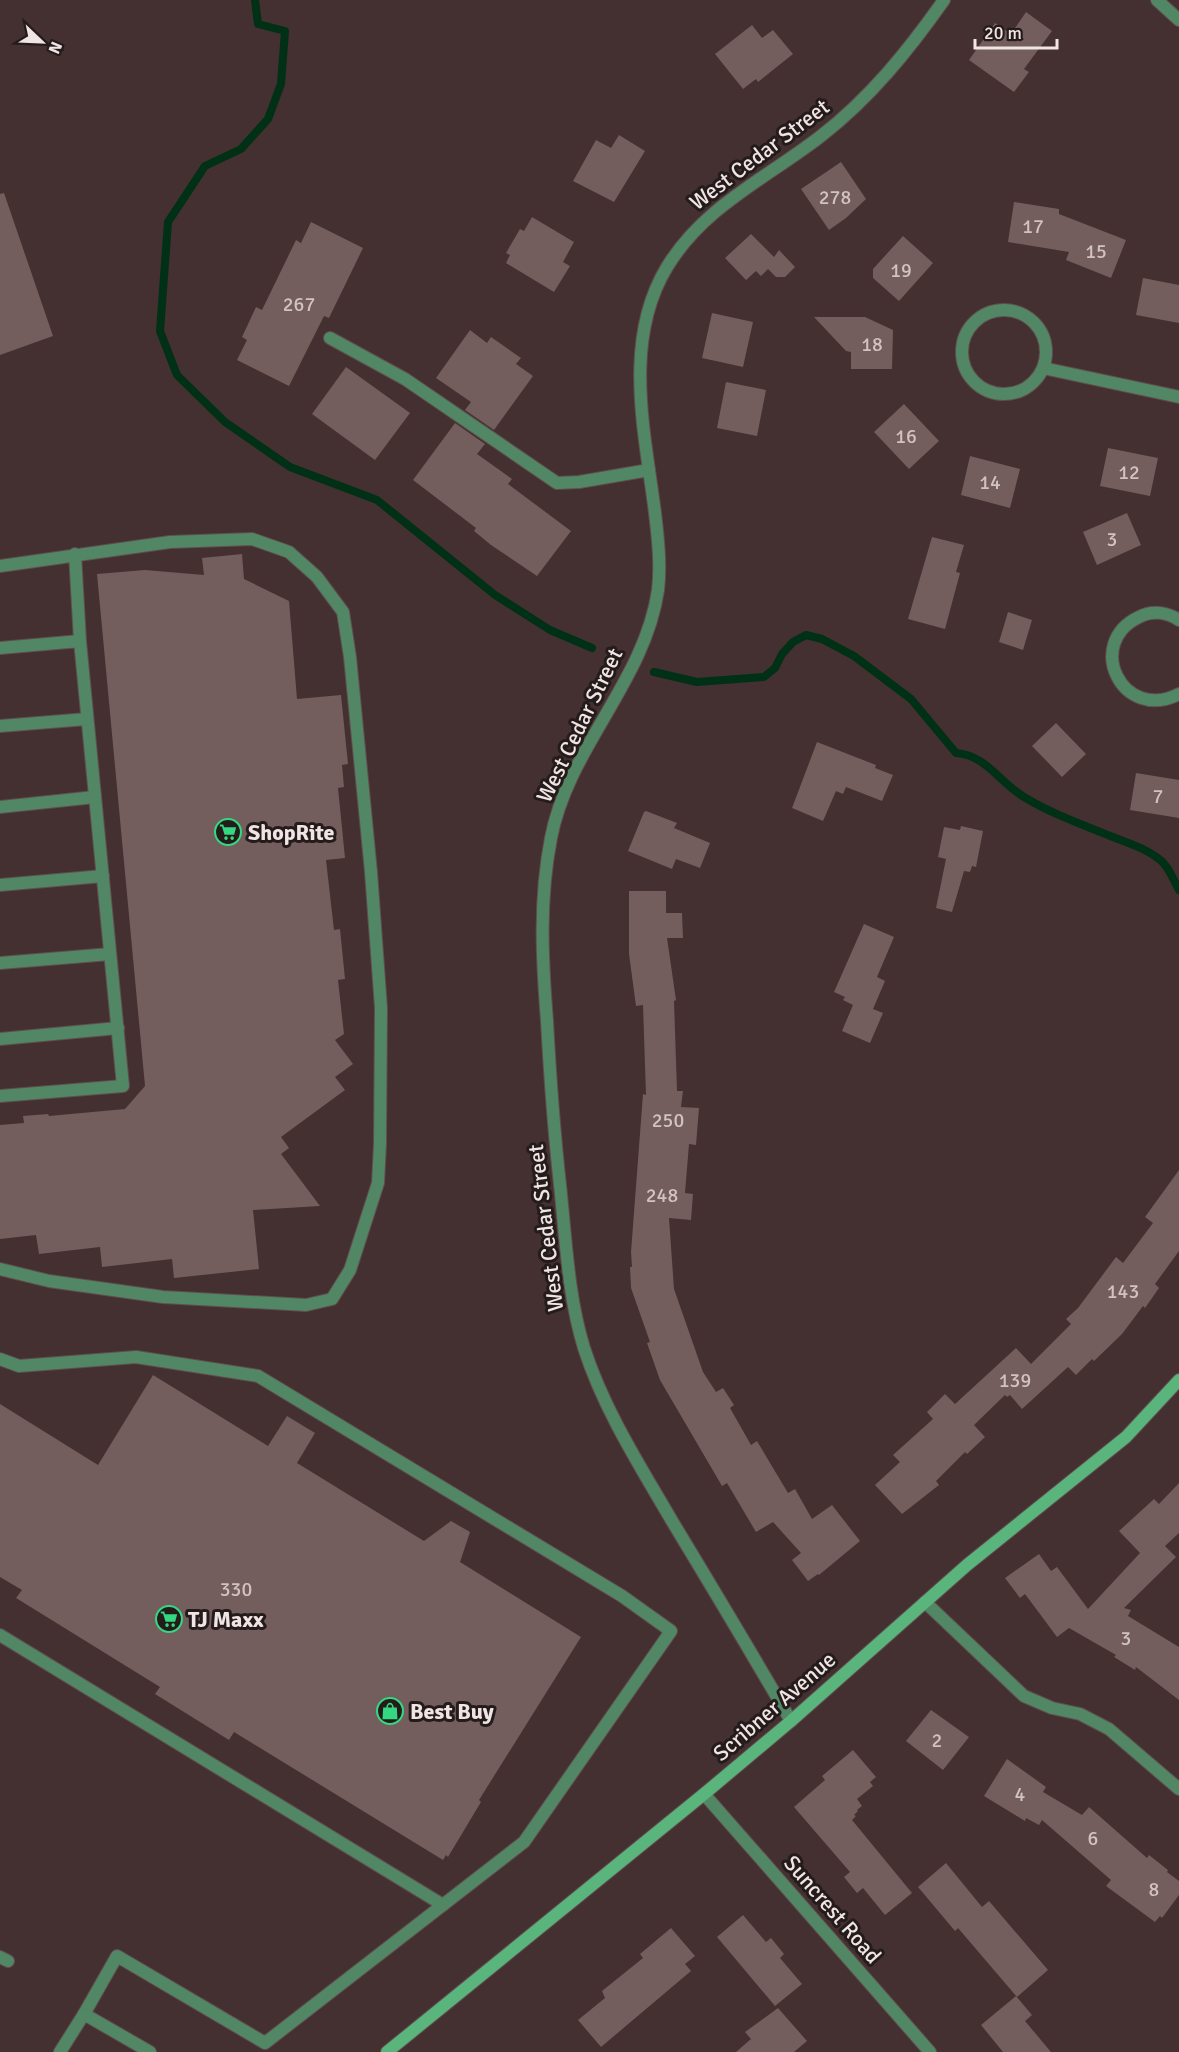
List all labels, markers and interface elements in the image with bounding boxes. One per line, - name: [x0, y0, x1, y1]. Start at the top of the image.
- north arrow: [12, 12, 72, 72]
- scale bar: [975, 12, 1058, 50]
- text: 20 m: [984, 22, 1022, 44]
- text: N: [44, 38, 66, 57]
- street label: West Cedar Street: [684, 93, 835, 216]
- house number: 278: [819, 185, 851, 210]
- house number: 17: [1022, 214, 1044, 239]
- house number: 15: [1085, 239, 1107, 264]
- house number: 19: [890, 258, 912, 283]
- house number: 267: [283, 292, 315, 317]
- house number: 18: [861, 332, 883, 357]
- house number: 16: [895, 424, 917, 449]
- house number: 12: [1118, 460, 1140, 485]
- house number: 14: [979, 470, 1001, 495]
- house number: 3: [1107, 527, 1117, 552]
- street label: West Cedar Street: [530, 643, 629, 807]
- house number: 7: [1153, 784, 1163, 809]
- supermarket icon: ShopRite: [213, 817, 243, 847]
- place label: ShopRite: [248, 819, 335, 846]
- house number: 250: [652, 1108, 684, 1133]
- street label: West Cedar Street: [522, 1143, 569, 1313]
- house number: 248: [646, 1183, 678, 1208]
- house number: 143: [1107, 1279, 1139, 1304]
- house number: 139: [999, 1368, 1031, 1393]
- house number: 330: [220, 1577, 252, 1602]
- supermarket icon: TJ Maxx: [154, 1604, 184, 1634]
- place label: TJ Maxx: [188, 1606, 264, 1633]
- house number: 3: [1121, 1626, 1131, 1651]
- street label: Scribner Avenue: [708, 1646, 841, 1767]
- shop icon: Best Buy: [375, 1696, 405, 1726]
- place label: Best Buy: [410, 1698, 494, 1725]
- house number: 2: [932, 1728, 942, 1753]
- house number: 4: [1015, 1782, 1026, 1807]
- house number: 6: [1088, 1826, 1098, 1851]
- street label: Suncrest Road: [778, 1850, 887, 1969]
- house number: 8: [1149, 1877, 1159, 1902]

